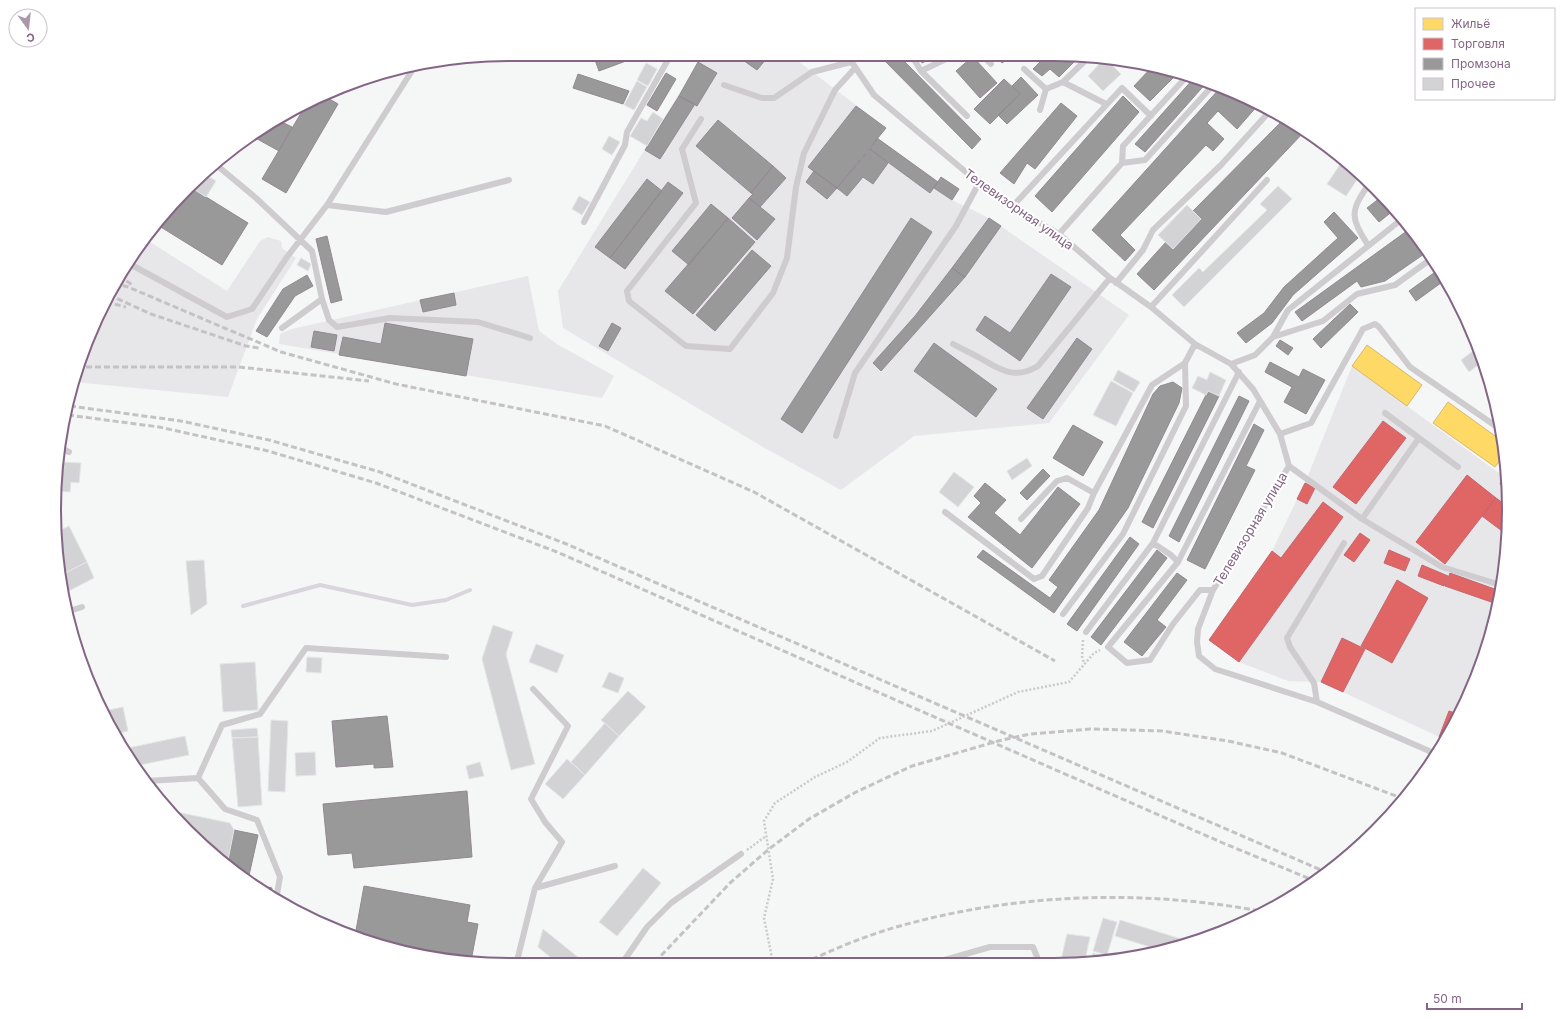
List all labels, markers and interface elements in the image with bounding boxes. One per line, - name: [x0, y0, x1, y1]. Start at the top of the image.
- north arrow: [8, 8, 48, 48]
- legend: [1415, 8, 1555, 100]
- text: Жильё: [1451, 16, 1490, 31]
- text: С: [25, 30, 36, 45]
- text: Торговля: [1451, 36, 1505, 51]
- text: Промзона: [1451, 56, 1511, 71]
- text: Прочее: [1451, 76, 1496, 91]
- street label: Телевизорная улица: [961, 165, 1077, 253]
- street label: Телевизорная улица: [1210, 469, 1290, 589]
- scale bar: [1427, 985, 1522, 1011]
- text: 50 m: [1433, 991, 1462, 1006]

